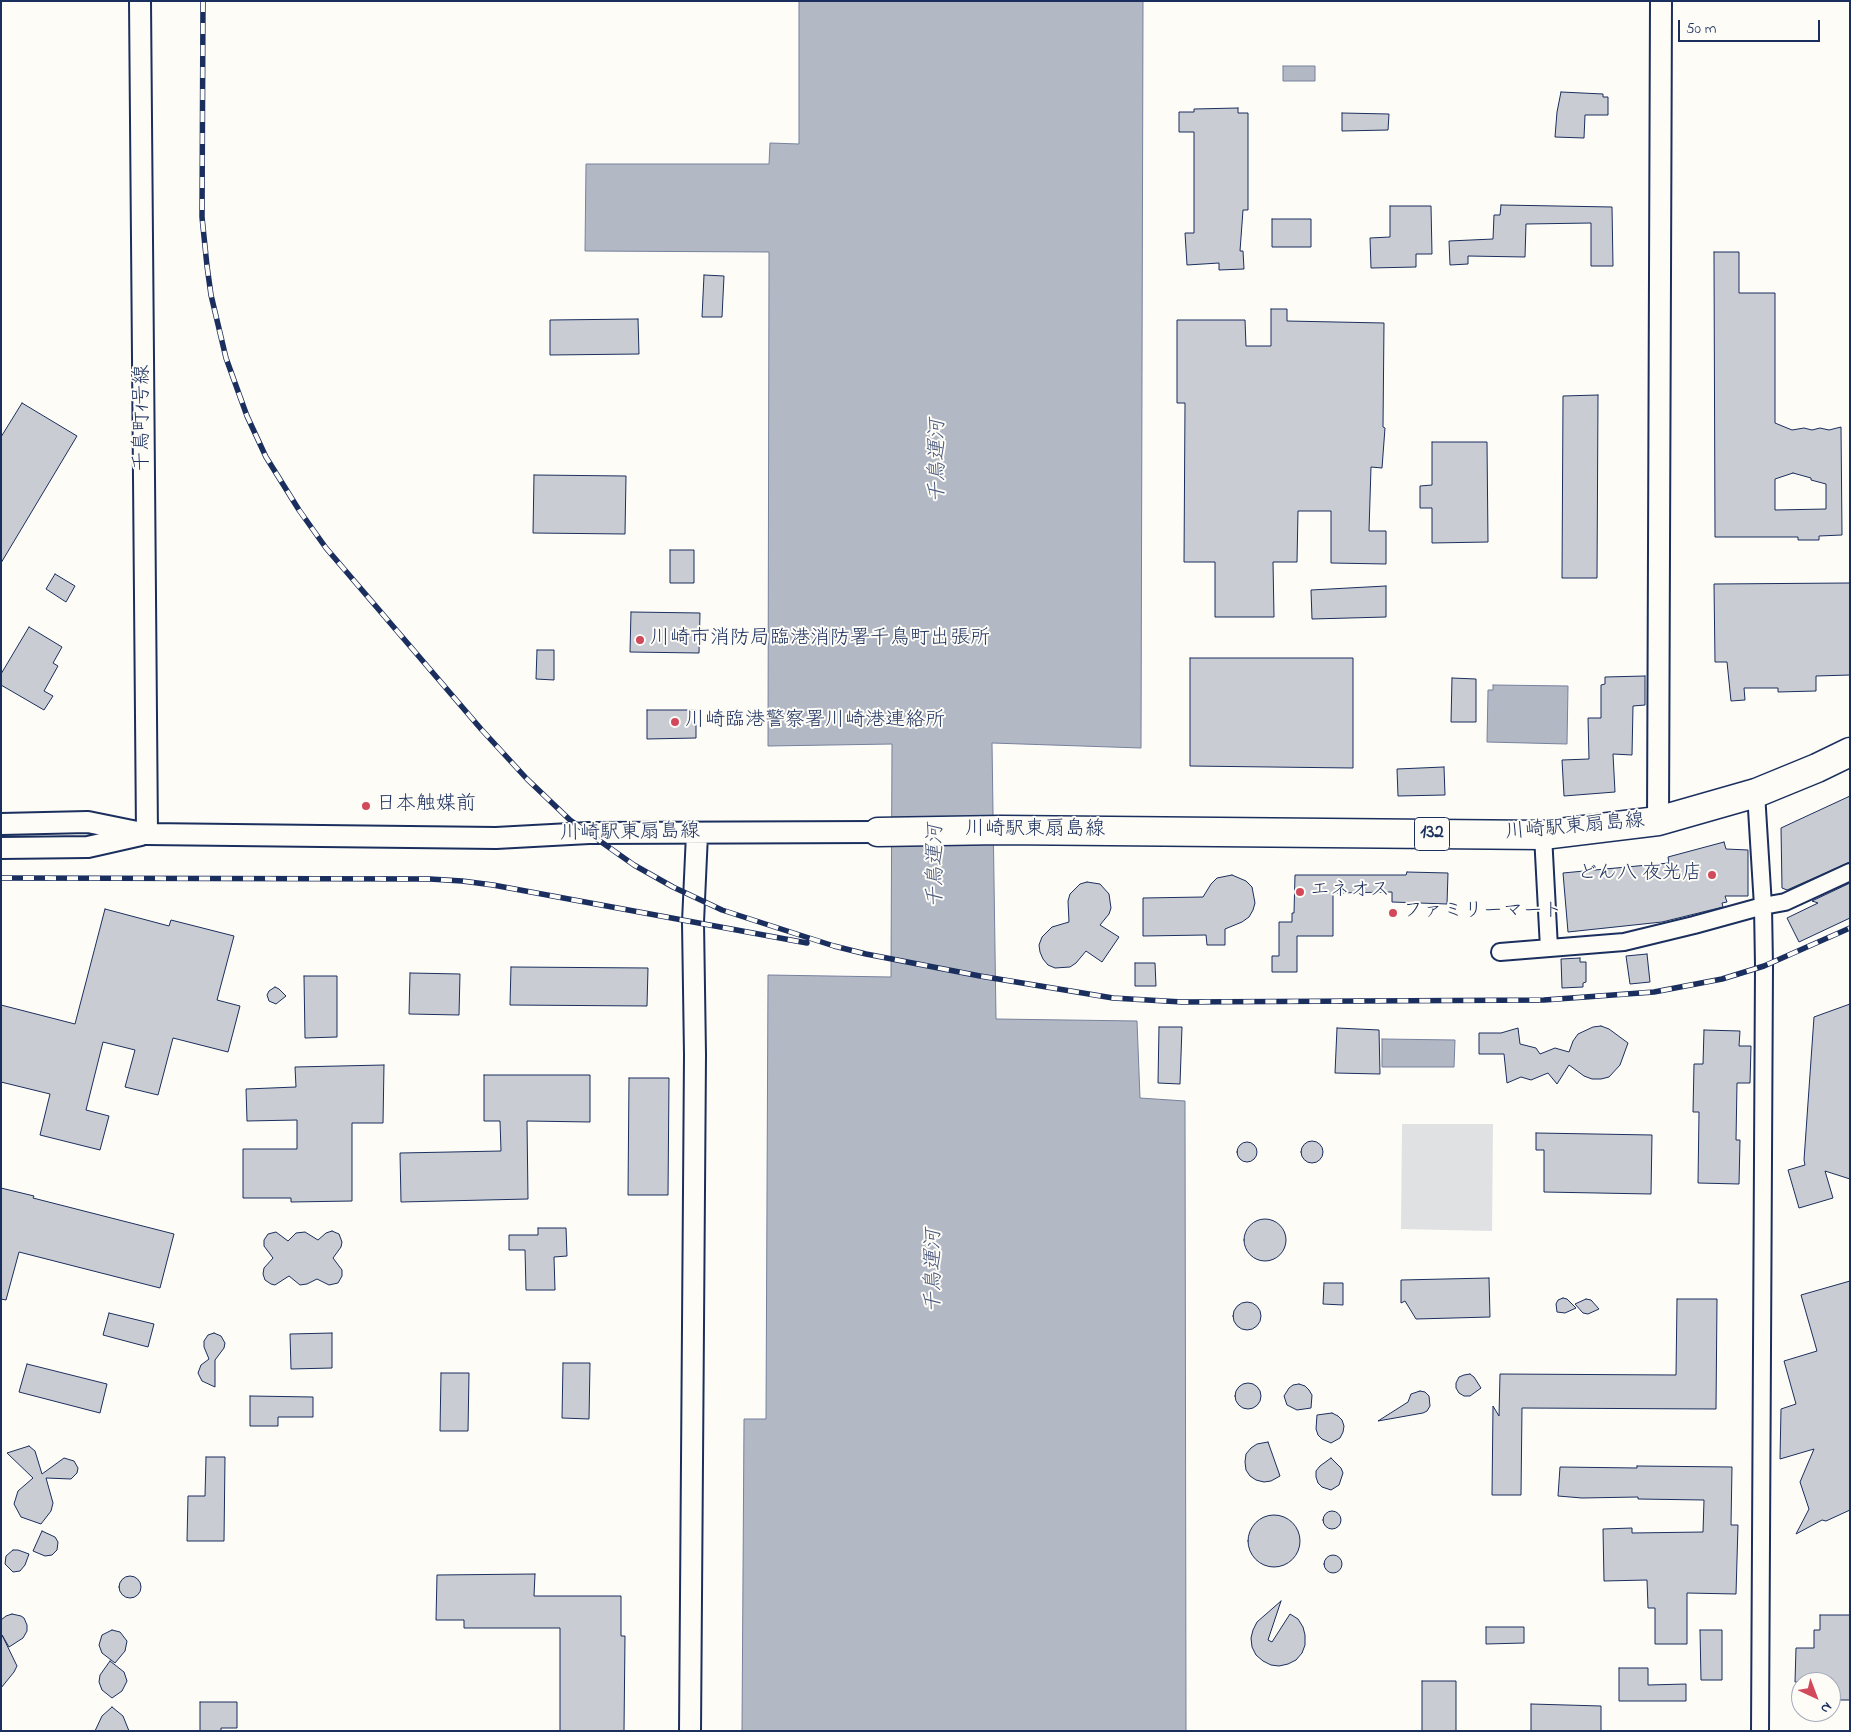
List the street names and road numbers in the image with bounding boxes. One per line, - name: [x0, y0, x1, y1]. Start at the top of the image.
- street label: 千鳥町1号線: [132, 365, 156, 471]
- street label: 川崎駅東扇島線: [1504, 810, 1646, 846]
- road number: 132: [1414, 818, 1450, 851]
- street label: 川崎駅東扇島線: [965, 819, 1105, 843]
- street label: 川崎駅東扇島線: [560, 821, 700, 847]

